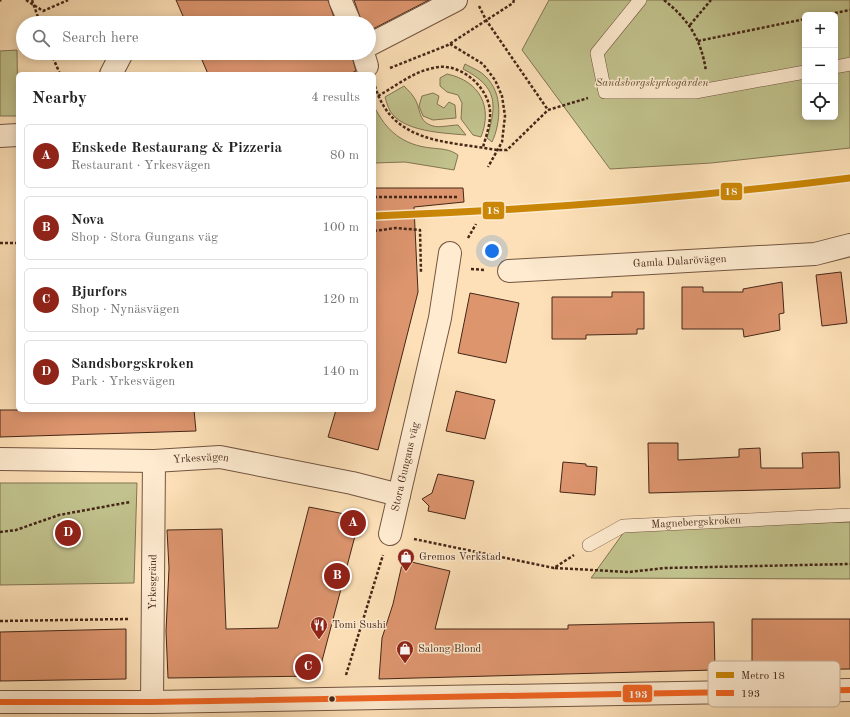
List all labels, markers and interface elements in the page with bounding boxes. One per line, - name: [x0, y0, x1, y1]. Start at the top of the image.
- map controls: [802, 12, 838, 120]
- button: +: [802, 12, 838, 48]
- search box: [16, 16, 376, 60]
- icon: search: [30, 27, 52, 49]
- text: Search here: [62, 31, 139, 46]
- button: −: [802, 48, 838, 84]
- park label: Sandsborgskyrkogården: [595, 78, 709, 89]
- button: locate: [802, 84, 838, 120]
- text: Nearby: [32, 90, 87, 107]
- text: 4 results: [311, 91, 360, 104]
- text: Enskede Restaurang & Pizzeria: [71, 141, 282, 156]
- text: A: [41, 149, 51, 162]
- text: 80 m: [330, 149, 359, 162]
- text: Restaurant · Yrkesvägen: [71, 159, 211, 172]
- line badge: 18: [720, 182, 743, 201]
- text: 18: [725, 187, 737, 198]
- line badge: 18: [482, 201, 505, 220]
- text: 18: [487, 206, 499, 217]
- text: Nova: [71, 213, 104, 228]
- text: B: [41, 221, 51, 234]
- text: 100 m: [322, 221, 359, 234]
- text: Shop · Stora Gungans väg: [71, 231, 218, 244]
- your location: [482, 241, 502, 261]
- street label: Gamla Dalarövägen: [633, 253, 727, 270]
- text: Bjurfors: [71, 285, 127, 300]
- text: C: [42, 293, 50, 306]
- text: 120 m: [322, 293, 359, 306]
- text: Shop · Nynäsvägen: [71, 303, 180, 316]
- text: Sandsborgskroken: [71, 357, 194, 372]
- text: D: [41, 365, 51, 378]
- text: 140 m: [322, 365, 359, 378]
- text: Park · Yrkesvägen: [71, 375, 175, 388]
- street label: Stora Gungans väg: [390, 421, 421, 513]
- street label: Yrkesvägen: [172, 451, 230, 465]
- pin: A: [340, 508, 366, 538]
- street label: Magnebergskroken: [651, 515, 741, 530]
- pin: D: [55, 518, 81, 548]
- shop icon: Gremos Verkstad: [396, 547, 416, 572]
- place label: Gremos Verkstad: [419, 552, 501, 563]
- street label: Yrkesgränd: [147, 554, 159, 610]
- pin: B: [324, 561, 350, 591]
- restaurant icon: Tomi Sushi: [309, 615, 329, 640]
- place label: Tomi Sushi: [332, 620, 386, 631]
- shop icon: Salong Blond: [395, 639, 415, 664]
- place label: Salong Blond: [418, 644, 482, 655]
- pin: C: [295, 652, 321, 682]
- legend: [708, 661, 840, 707]
- text: Metro 18: [741, 671, 785, 682]
- line badge: 193: [622, 684, 653, 703]
- text: 193: [741, 689, 760, 700]
- text: 193: [628, 690, 648, 701]
- unlabelled marker: [327, 694, 337, 704]

